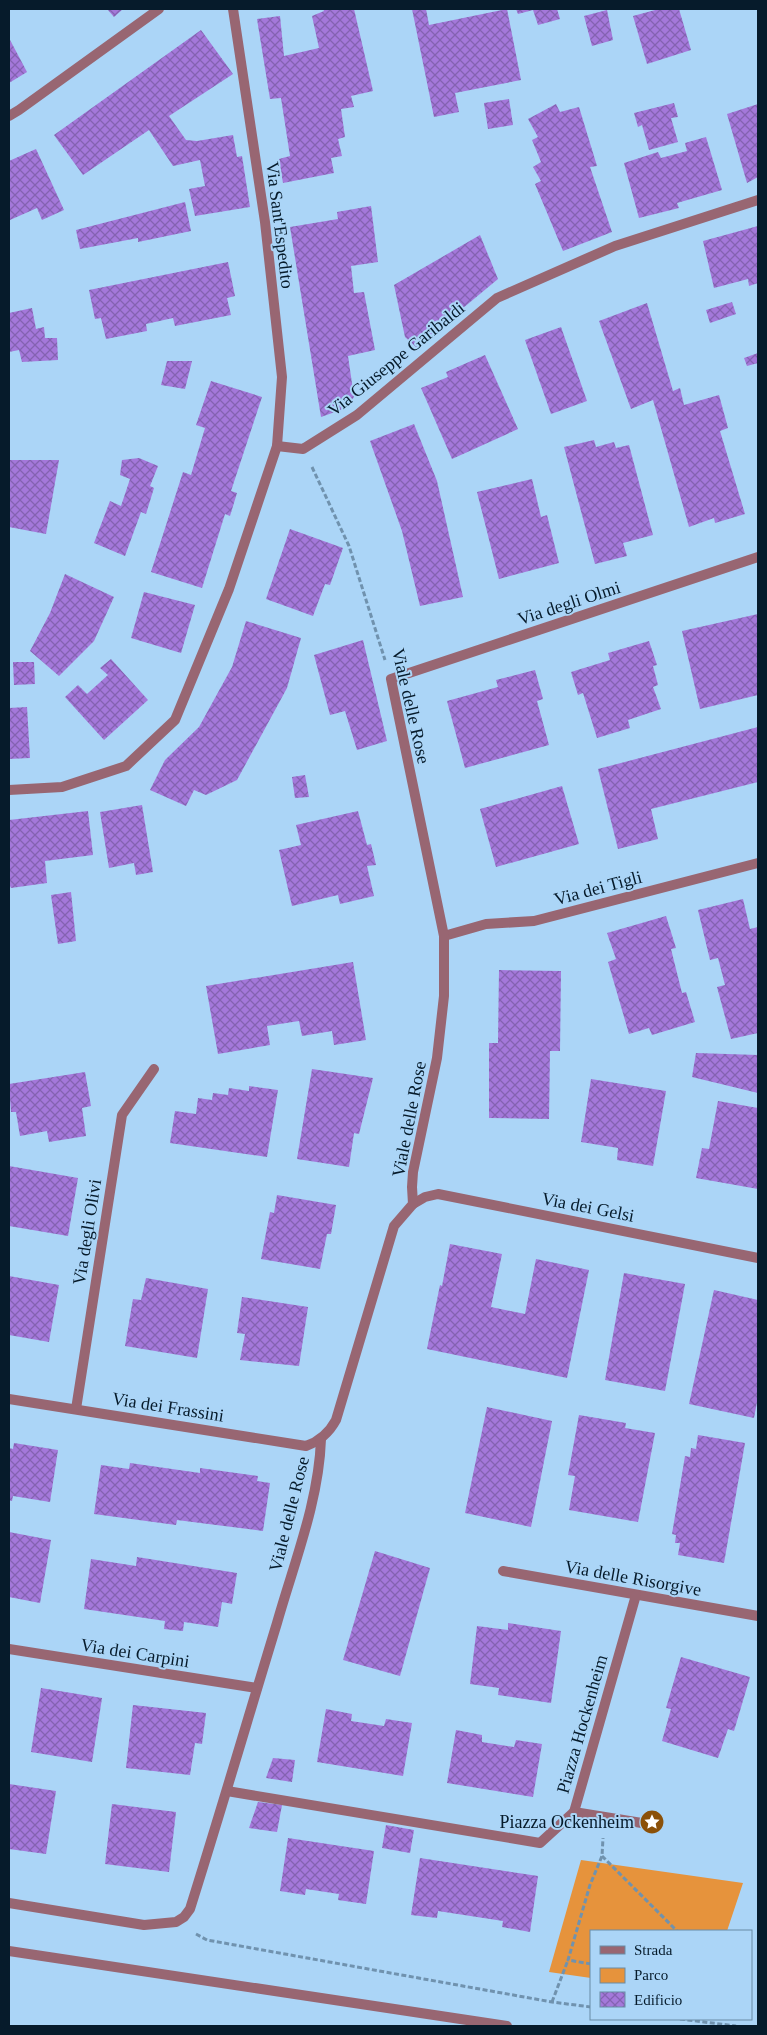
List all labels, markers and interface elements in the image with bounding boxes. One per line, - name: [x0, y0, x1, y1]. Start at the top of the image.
- street label: Via Sant'Espedito: [262, 160, 298, 290]
- street label: Via Giuseppe Garibaldi: [324, 298, 468, 420]
- street label: Via degli Olmi: [515, 577, 623, 629]
- street label: Viale delle Rose: [388, 646, 434, 766]
- street label: Via dei Tigli: [552, 867, 644, 909]
- street label: Viale delle Rose: [388, 1059, 430, 1179]
- street label: Via degli Olivi: [69, 1178, 105, 1286]
- street label: Via dei Gelsi: [540, 1188, 636, 1226]
- street label: Via dei Frassini: [111, 1388, 225, 1426]
- street label: Viale delle Rose: [265, 1454, 313, 1574]
- street label: Via delle Risorgive: [563, 1556, 703, 1600]
- street label: Via dei Carpini: [79, 1635, 191, 1671]
- street label: Piazza Hockenheim: [553, 1652, 611, 1796]
- place icon: Piazza Ockenheim: [639, 1809, 665, 1835]
- place label: Piazza Ockenheim: [500, 1812, 634, 1832]
- legend: [590, 1930, 752, 2020]
- text: Strada: [634, 1942, 673, 1958]
- text: Parco: [634, 1967, 668, 1983]
- text: Edificio: [634, 1992, 682, 2008]

